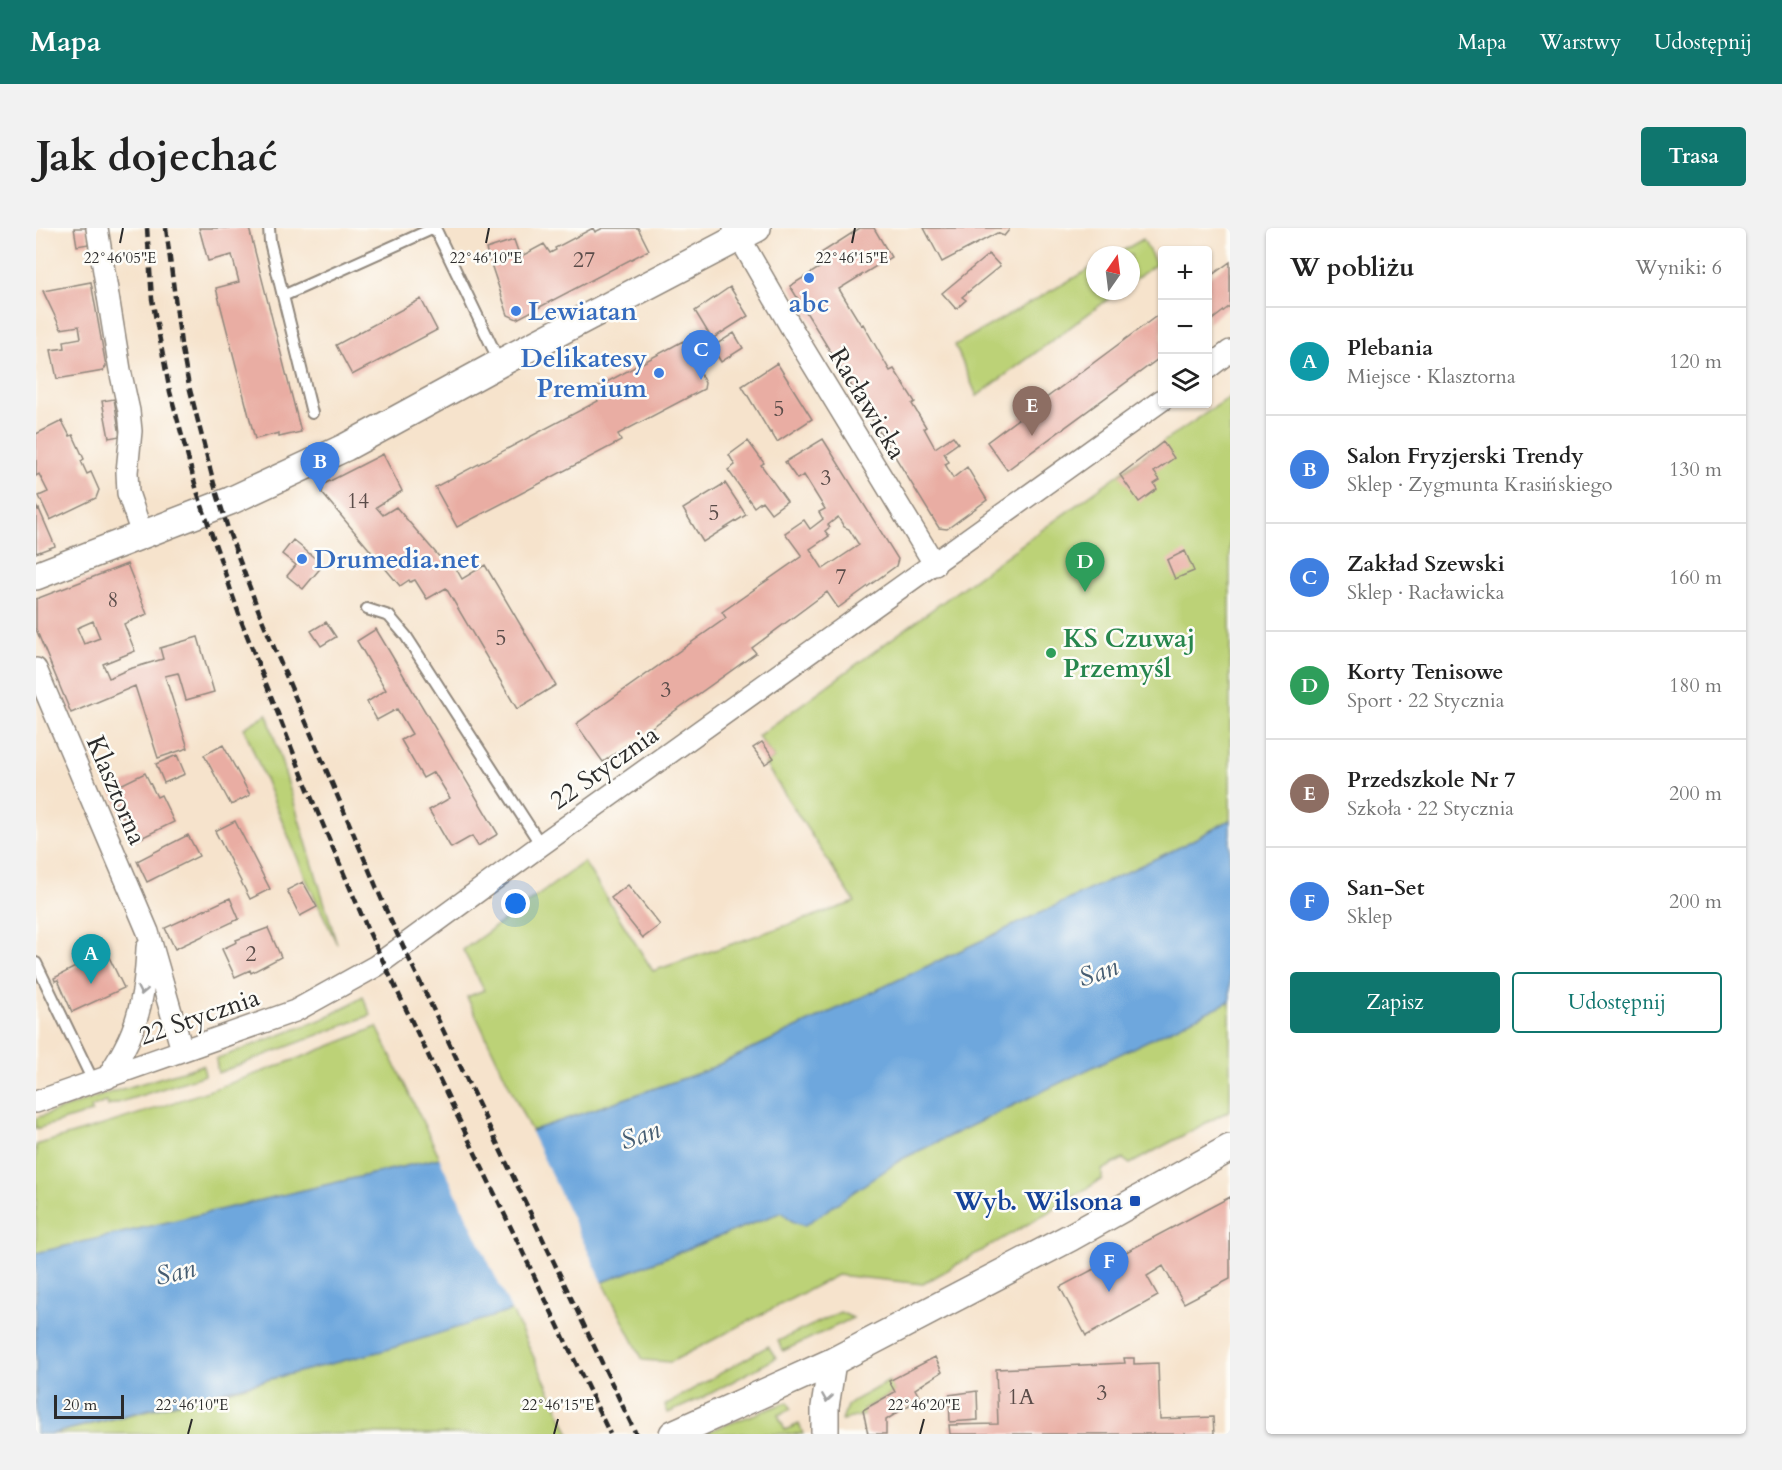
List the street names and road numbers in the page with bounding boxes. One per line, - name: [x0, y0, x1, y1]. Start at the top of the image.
- street label: Racławicka: [820, 341, 915, 466]
- street label: 22 Stycznia: [543, 717, 666, 818]
- street label: Klasztorna: [78, 730, 155, 850]
- street label: 22 Stycznia: [134, 980, 264, 1053]

